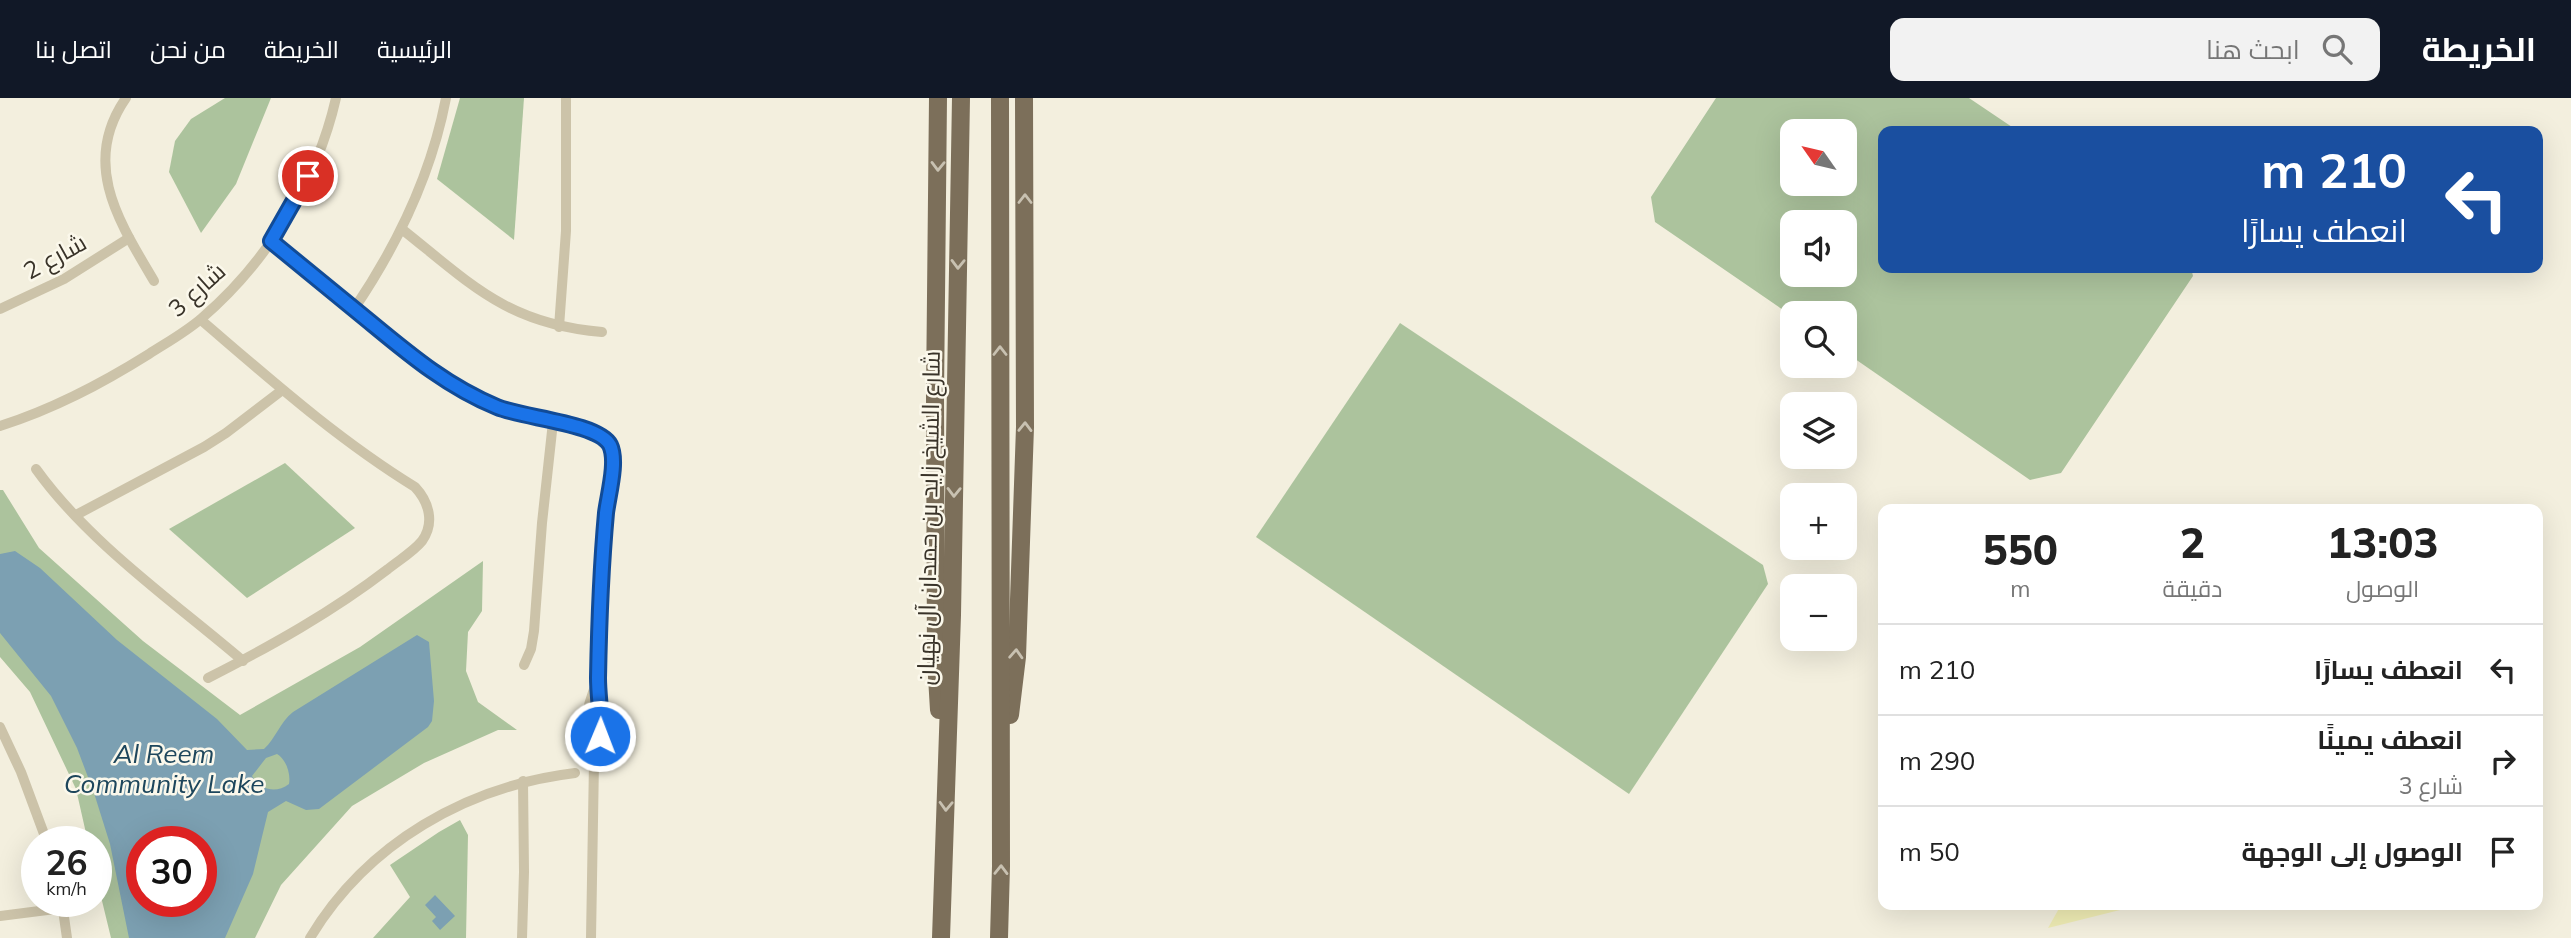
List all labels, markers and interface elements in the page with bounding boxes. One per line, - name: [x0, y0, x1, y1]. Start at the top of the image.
- search box: [1890, 18, 2380, 81]
- text: الخريطة: [2422, 28, 2536, 69]
- icon: search: [2318, 30, 2356, 68]
- text: ابحث هنا: [2206, 33, 2300, 66]
- text: اتصل بنا: [35, 34, 112, 64]
- text: من نحن: [150, 34, 226, 64]
- text: الخريطة: [264, 34, 339, 64]
- text: الرئيسية: [377, 34, 452, 64]
- north arrow: [1780, 119, 1857, 196]
- map controls: [1780, 119, 1857, 651]
- text: 210 m: [2261, 139, 2407, 200]
- pin: [278, 146, 338, 206]
- icon: left: [2431, 154, 2522, 245]
- icon: arrive: [289, 157, 327, 195]
- one-way arrow: [930, 161, 946, 172]
- one-way arrow: [1017, 193, 1033, 204]
- button: sound: [1780, 210, 1857, 287]
- text: انعطف يسارًا: [2241, 210, 2407, 250]
- street label: شارع 2: [18, 227, 92, 287]
- street label: شارع 3: [161, 256, 233, 324]
- one-way arrow: [951, 259, 966, 270]
- button: search: [1780, 301, 1857, 378]
- one-way arrow: [992, 345, 1008, 355]
- street label: شارع الشيخ زايد بن حمدان آل نهيان: [910, 350, 948, 686]
- button: layers: [1780, 392, 1857, 469]
- one-way arrow: [1017, 421, 1033, 431]
- button: +: [1780, 483, 1857, 560]
- one-way arrow: [946, 487, 962, 497]
- text: 2: [2180, 516, 2205, 569]
- text: 13:03: [2327, 516, 2439, 569]
- text: 550: [1982, 523, 2058, 576]
- button: −: [1780, 574, 1857, 651]
- text: m: [2010, 574, 2030, 603]
- text: دقيقة: [2163, 574, 2222, 603]
- text: الوصول: [2346, 574, 2419, 603]
- one-way arrow: [1009, 648, 1024, 659]
- icon: left: [2484, 651, 2522, 689]
- text: 210 m: [1899, 653, 1975, 686]
- text: انعطف يسارًا: [2314, 653, 2463, 686]
- position arrow: [563, 699, 637, 773]
- text: انعطف يمينًا: [2317, 723, 2463, 756]
- water label: Al Reem Community Lake: [64, 737, 264, 800]
- icon: right: [2484, 742, 2522, 780]
- text: 290 m: [1899, 744, 1975, 777]
- text: شارع 3: [2399, 771, 2463, 800]
- one-way arrow: [938, 801, 954, 812]
- speed limit sign: 30: [126, 826, 217, 917]
- icon: arrive: [2484, 833, 2522, 871]
- text: 50 m: [1899, 835, 1960, 868]
- text: الوصول إلى الوجهة: [2242, 835, 2463, 868]
- text: 26: [45, 840, 88, 884]
- one-way arrow: [993, 864, 1009, 875]
- text: km/h: [46, 877, 87, 900]

